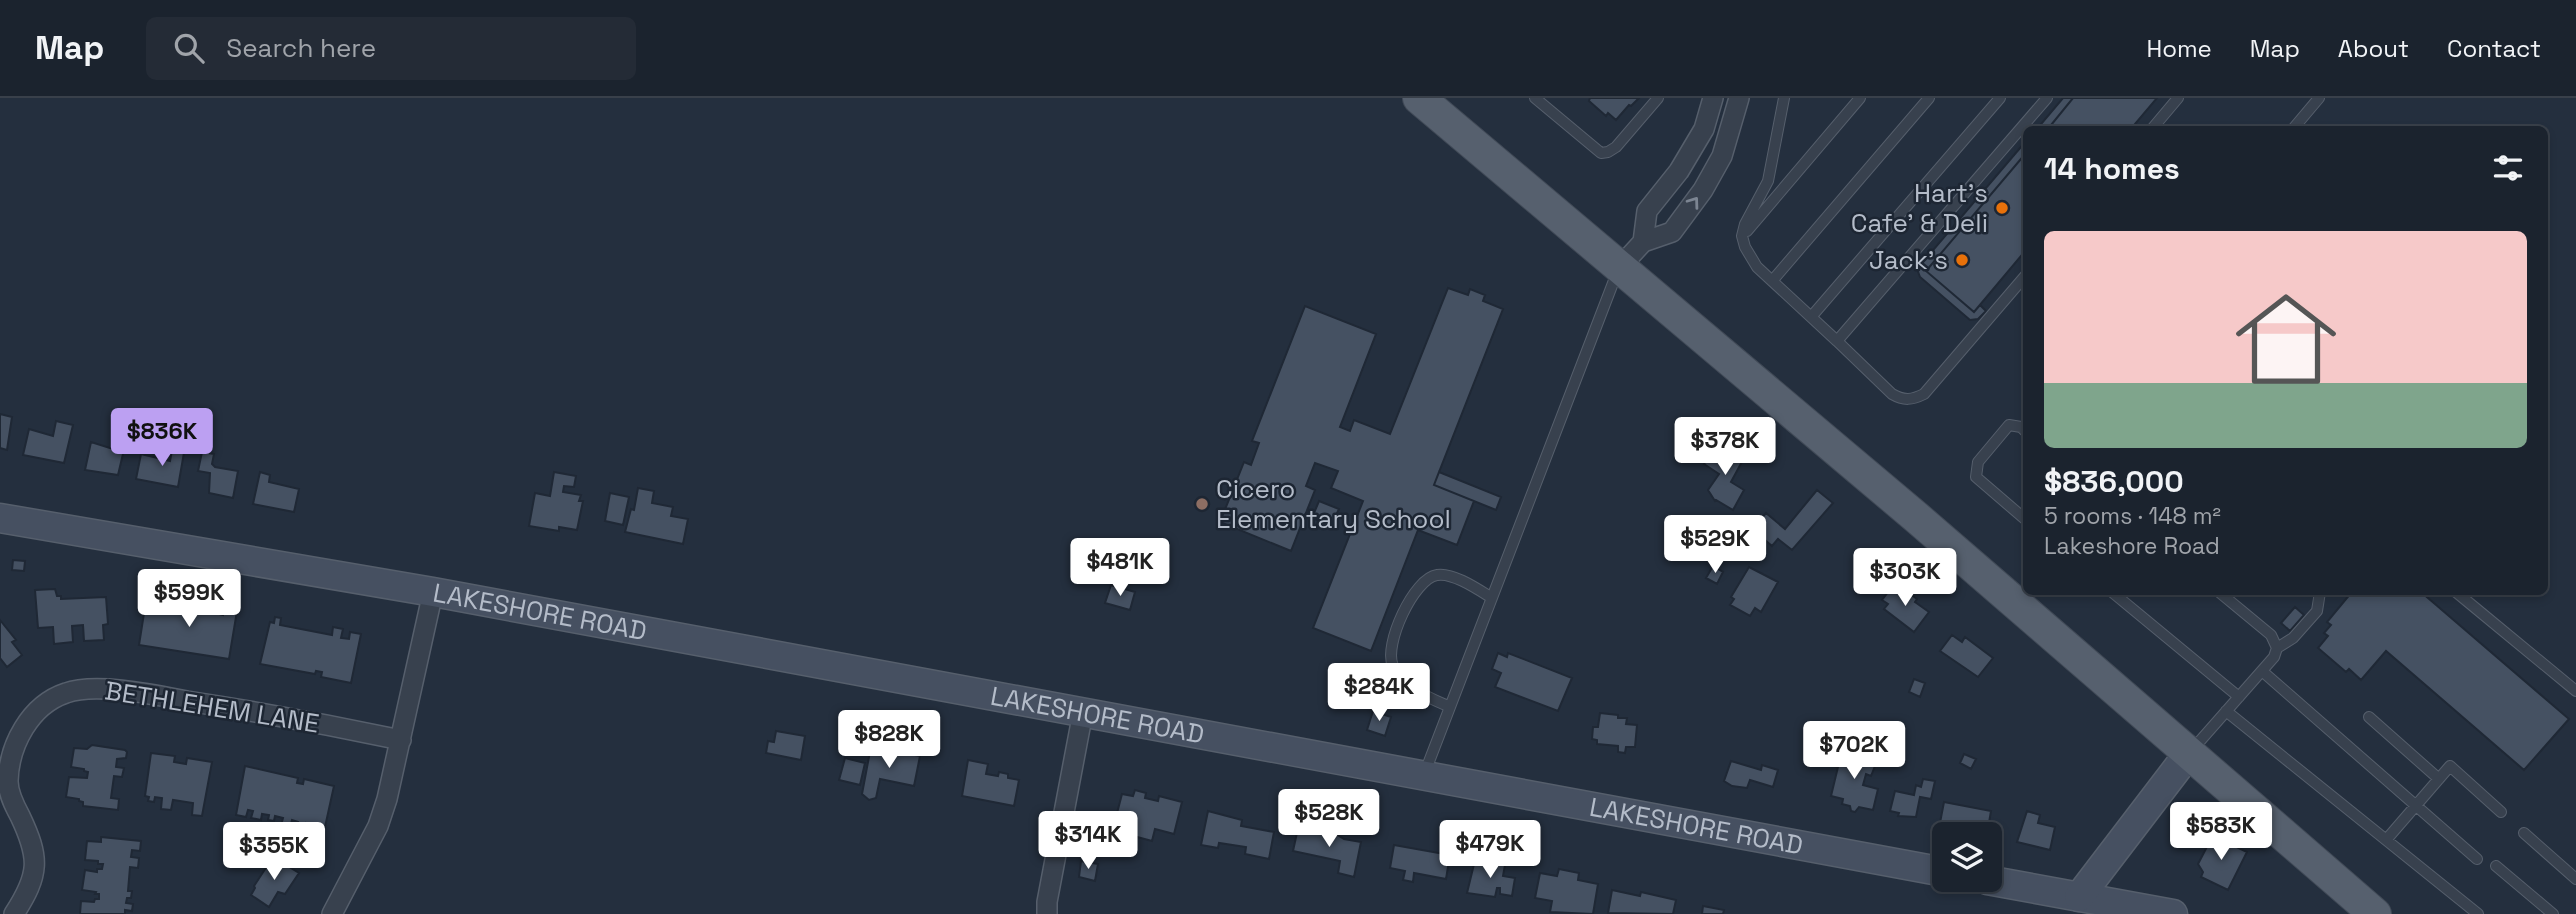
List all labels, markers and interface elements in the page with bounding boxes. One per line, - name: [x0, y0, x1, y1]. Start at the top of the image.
- search box: [146, 17, 636, 80]
- text: Map: [35, 27, 104, 69]
- icon: search: [170, 29, 208, 67]
- text: Search here: [226, 31, 376, 65]
- text: Home: [2146, 33, 2212, 64]
- text: Map: [2250, 33, 2300, 64]
- text: About: [2338, 33, 2409, 64]
- text: Contact: [2447, 33, 2541, 64]
- text: 14 homes: [2044, 149, 2180, 188]
- icon: filters: [2489, 149, 2527, 187]
- place label: Hart's Cafe' & Deli: [1851, 176, 1988, 240]
- one-way arrow: [1686, 197, 1699, 210]
- marker: Hart's Cafe' & Deli: [1994, 200, 2010, 216]
- place label: Jack's: [1869, 243, 1948, 277]
- marker: Jack's: [1954, 252, 1970, 268]
- icon: home: [2223, 276, 2349, 402]
- pin: $836K: [113, 408, 211, 468]
- text: $836K: [127, 416, 197, 446]
- pin: $378K: [1676, 418, 1774, 477]
- text: $378K: [1691, 425, 1759, 455]
- text: $836,000: [2044, 462, 2184, 501]
- place label: Cicero Elementary School: [1216, 472, 1451, 536]
- marker: Cicero Elementary School: [1194, 496, 1210, 512]
- text: 5 rooms · 148 m²: [2044, 501, 2221, 531]
- pin: $529K: [1666, 516, 1764, 575]
- text: $529K: [1680, 523, 1750, 553]
- text: Lakeshore Road: [2044, 531, 2220, 561]
- pin: $481K: [1071, 538, 1169, 598]
- text: $481K: [1086, 546, 1154, 576]
- pin: $303K: [1856, 548, 1954, 608]
- text: $303K: [1869, 556, 1941, 586]
- pin: $599K: [140, 570, 238, 629]
- street label: LAKESHORE ROAD: [430, 575, 649, 648]
- text: $599K: [154, 577, 224, 607]
- pin: $284K: [1330, 664, 1428, 723]
- text: $284K: [1344, 671, 1414, 701]
- street label: BETHLEHEM LANE: [102, 673, 322, 741]
- street label: LAKESHORE ROAD: [988, 679, 1207, 752]
- pin: $828K: [840, 710, 938, 770]
- text: $828K: [854, 718, 924, 748]
- pin: $702K: [1805, 722, 1903, 781]
- text: $702K: [1819, 729, 1889, 759]
- pin: $528K: [1280, 790, 1378, 849]
- street label: LAKESHORE ROAD: [1587, 790, 1806, 863]
- text: $528K: [1294, 797, 1364, 827]
- pin: $583K: [2172, 802, 2270, 862]
- text: $583K: [2186, 810, 2256, 840]
- pin: $314K: [1039, 812, 1137, 871]
- text: $314K: [1055, 819, 1121, 849]
- pin: $479K: [1441, 820, 1539, 880]
- pin: $355K: [225, 822, 323, 882]
- map controls: [1932, 822, 2002, 892]
- button: layers: [1932, 822, 2002, 892]
- text: $479K: [1456, 828, 1524, 858]
- text: $355K: [239, 830, 309, 860]

